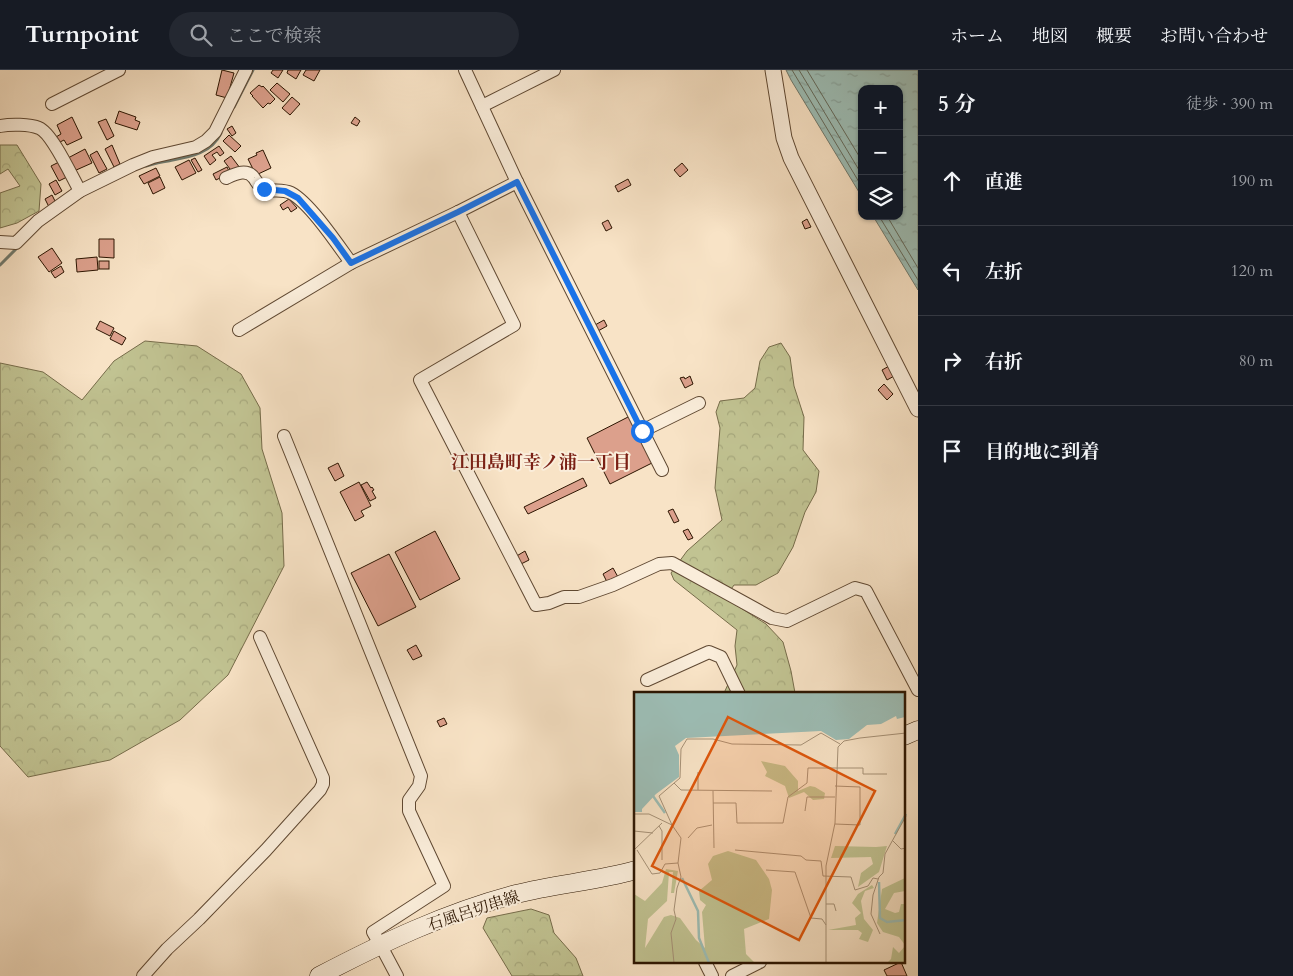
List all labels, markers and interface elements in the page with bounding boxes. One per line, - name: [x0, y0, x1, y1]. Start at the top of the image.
- search box: [169, 12, 519, 57]
- text: Turnpoint: [25, 18, 139, 51]
- icon: search: [187, 21, 215, 49]
- text: ここで検索: [227, 23, 322, 49]
- text: ホーム: [950, 24, 1004, 49]
- text: 地図: [1032, 24, 1068, 49]
- text: 概要: [1096, 24, 1132, 49]
- text: お問い合わせ: [1160, 24, 1268, 49]
- map controls: [858, 85, 903, 220]
- button: +: [858, 85, 903, 130]
- text: 5 分: [938, 90, 975, 119]
- text: 徒歩 · 390 m: [1186, 93, 1273, 115]
- button: −: [858, 130, 903, 175]
- icon: ahead: [938, 167, 966, 195]
- text: 直進: [985, 169, 1023, 195]
- text: 190 m: [1231, 170, 1273, 192]
- button: layers: [858, 175, 903, 220]
- route end: [253, 178, 276, 201]
- icon: left: [938, 257, 966, 285]
- text: 左折: [985, 259, 1023, 285]
- text: 120 m: [1231, 260, 1273, 282]
- icon: right: [938, 347, 966, 375]
- text: 右折: [985, 349, 1023, 375]
- text: 80 m: [1239, 350, 1273, 372]
- route start: [631, 420, 654, 443]
- icon: arrive: [938, 437, 966, 465]
- text: 目的地に到着: [985, 439, 1099, 465]
- district label: 江田島町幸ノ浦一丁目: [451, 450, 631, 475]
- inset map: [634, 692, 906, 964]
- street label: 石風呂切串線: [424, 886, 522, 936]

